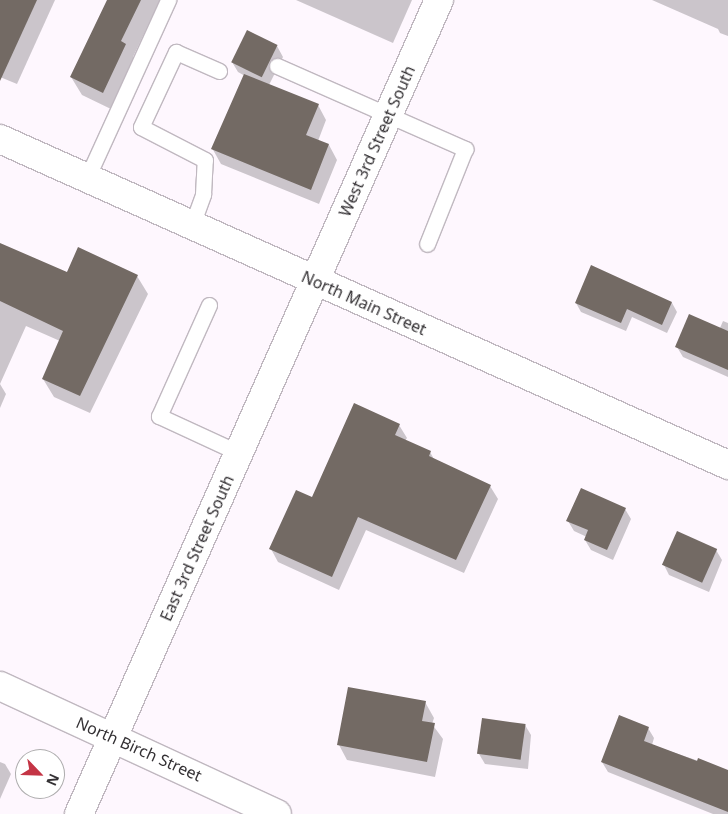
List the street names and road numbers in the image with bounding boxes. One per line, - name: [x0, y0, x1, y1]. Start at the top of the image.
- street label: West 3rd Street South: [335, 62, 419, 220]
- street label: North Main Street: [299, 267, 429, 339]
- street label: East 3rd Street South: [156, 472, 238, 624]
- street label: North Birch Street: [73, 713, 205, 785]

